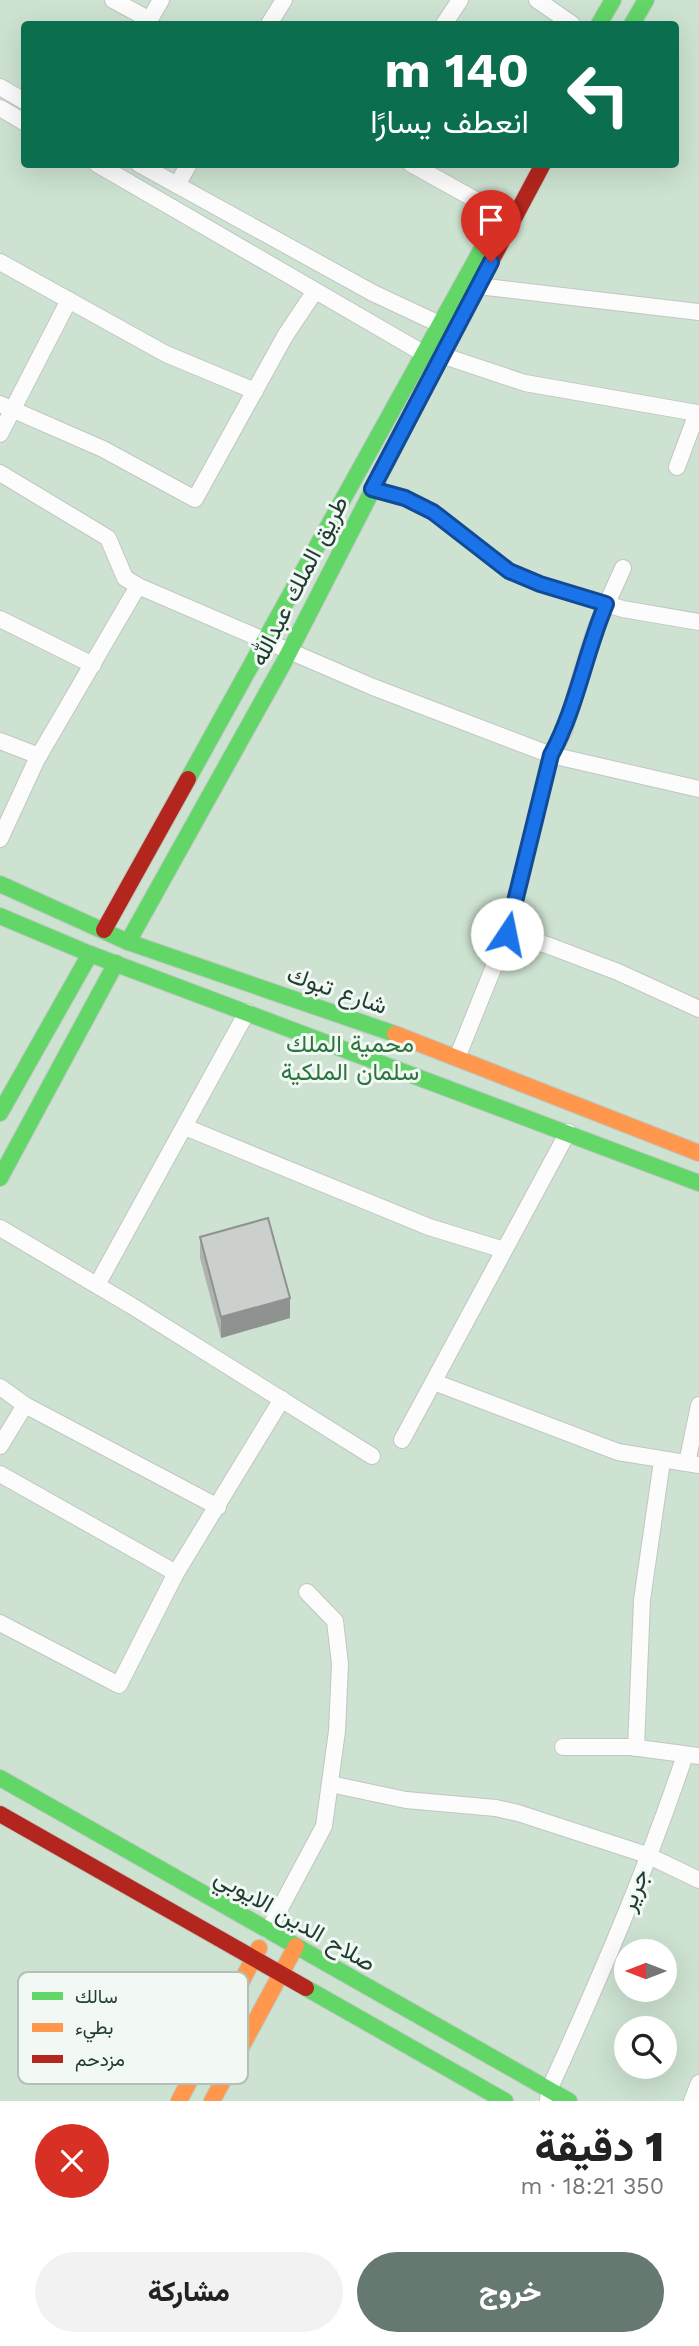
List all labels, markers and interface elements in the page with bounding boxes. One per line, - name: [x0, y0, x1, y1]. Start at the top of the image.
- text: 140 m: [385, 41, 529, 99]
- icon: left: [553, 49, 644, 140]
- text: انعطف يسارًا: [370, 103, 529, 141]
- pin: [461, 190, 521, 262]
- icon: arrive: [472, 201, 510, 239]
- street label: طريق الملك عبدالله: [244, 491, 355, 671]
- position arrow: [470, 897, 544, 971]
- street label: شارع تبوك: [283, 960, 391, 1022]
- park label: محمية الملك سلمان الملكية: [281, 1030, 419, 1086]
- street label: صلاح الدين الايوبي: [207, 1863, 381, 1982]
- street label: جرير: [613, 1865, 656, 1916]
- north arrow: [614, 1939, 677, 2002]
- map controls: [614, 1939, 677, 2079]
- legend: [18, 1972, 248, 2084]
- text: سالك: [75, 1985, 118, 2008]
- text: بطيء: [75, 2016, 113, 2043]
- button: search: [614, 2016, 677, 2079]
- text: مزدحم: [75, 2048, 125, 2072]
- text: 1 دقيقة: [535, 2122, 664, 2171]
- button: close: [35, 2124, 109, 2198]
- text: 350 m · 18:21: [520, 2173, 664, 2200]
- button: مشاركة: [35, 2252, 343, 2332]
- button: خروج: [357, 2252, 664, 2332]

